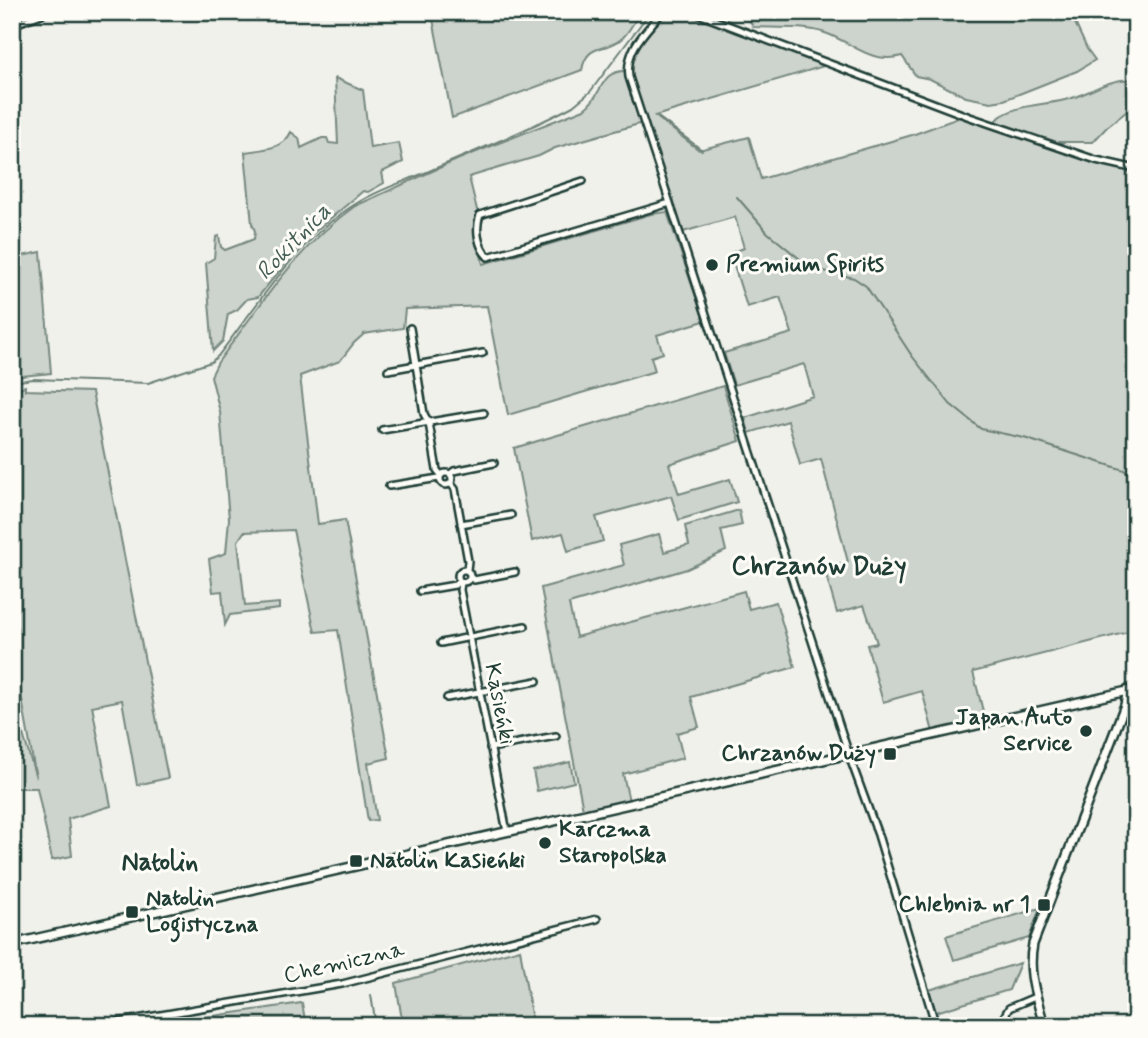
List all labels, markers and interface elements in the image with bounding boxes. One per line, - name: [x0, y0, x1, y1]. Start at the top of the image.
- water label: Rokitnica: [250, 197, 338, 287]
- place label: Premium Spirits: [726, 250, 884, 280]
- marker: Premium Spirits: [704, 257, 720, 273]
- district label: Chrzanów Duży: [732, 550, 906, 584]
- street label: Kasieńki: [476, 661, 522, 747]
- place label: Japan Auto Service: [955, 703, 1072, 759]
- marker: Japan Auto Service: [1078, 723, 1094, 739]
- place label: Chrzanów Duży: [721, 739, 876, 769]
- marker: Chrzanów Duży: [882, 746, 898, 762]
- place label: Karczma Staropolska: [559, 815, 667, 871]
- marker: Karczma Staropolska: [537, 835, 553, 851]
- district label: Natolin: [122, 846, 198, 880]
- place label: Natolin Kasieńki: [370, 846, 525, 876]
- marker: Natolin Kasieńki: [348, 853, 364, 869]
- place label: Natolin Logistyczna: [146, 884, 259, 943]
- place label: Chlebnia nr 1: [898, 890, 1030, 920]
- marker: Chlebnia nr 1: [1036, 897, 1052, 913]
- marker: Natolin Logistyczna: [124, 904, 140, 920]
- street label: Chemiczna: [281, 935, 407, 991]

